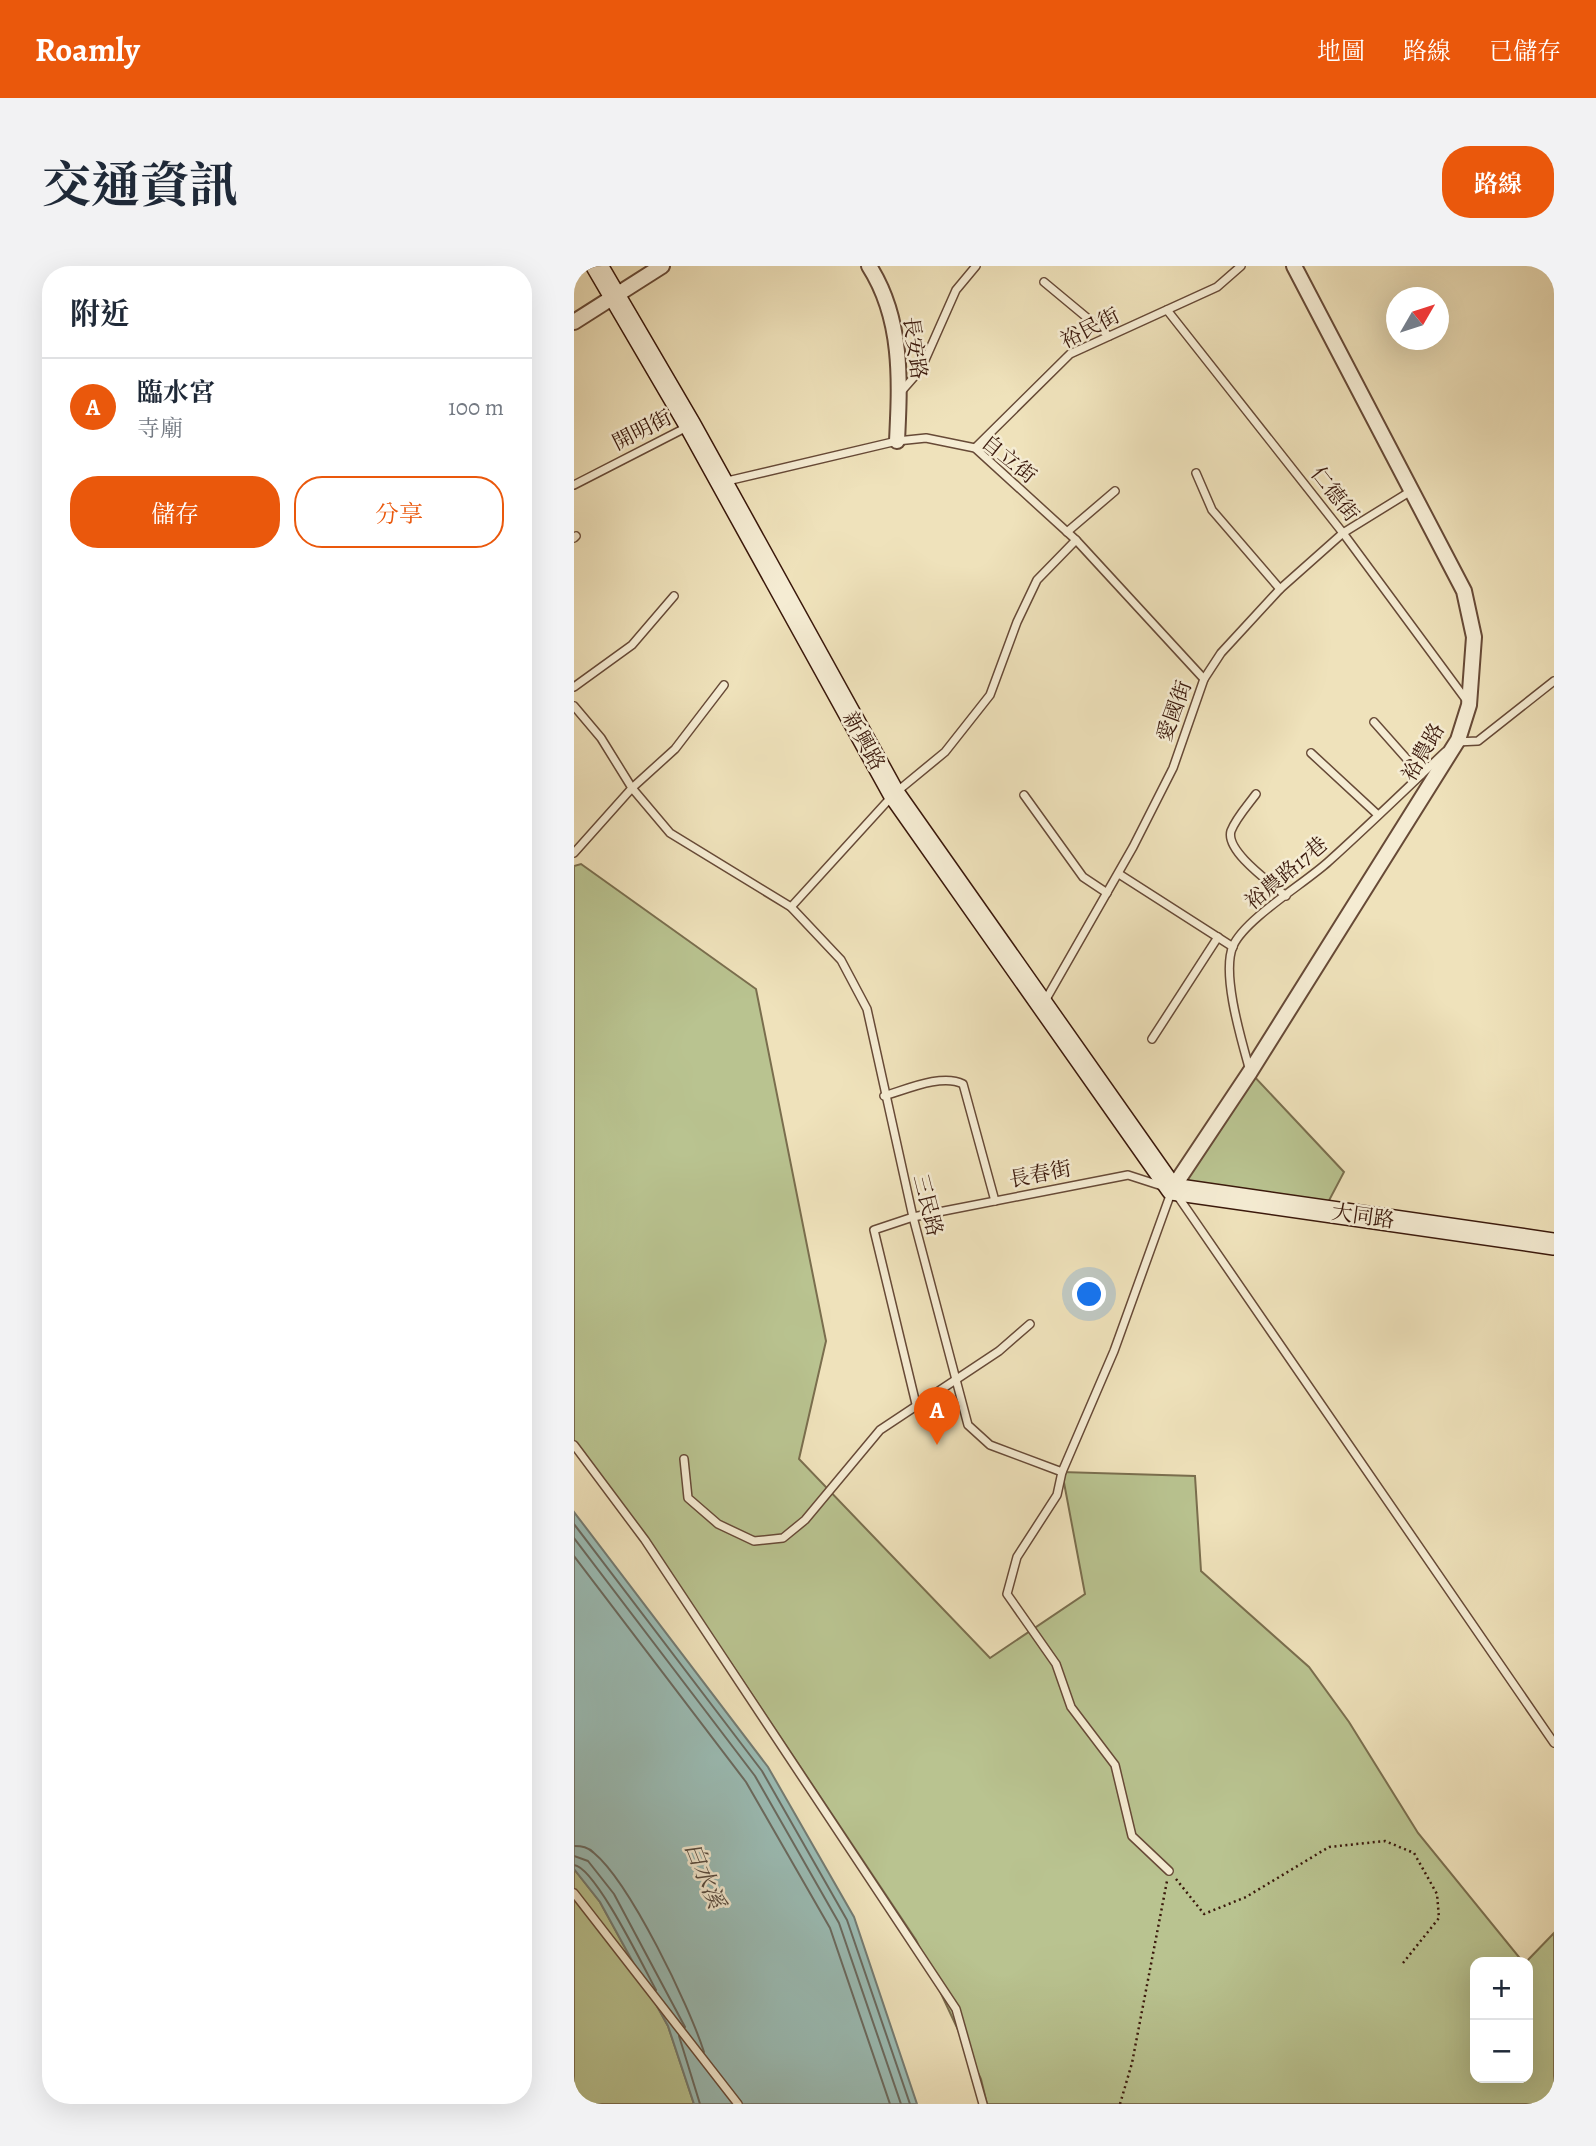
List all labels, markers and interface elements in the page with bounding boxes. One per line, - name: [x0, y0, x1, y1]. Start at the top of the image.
- text: Roamly: [35, 27, 140, 72]
- text: 地圖: [1317, 35, 1365, 67]
- text: 路線: [1403, 35, 1451, 67]
- text: 已儲存: [1489, 35, 1561, 67]
- button: 路線: [1442, 146, 1554, 218]
- text: 交通資訊: [42, 152, 238, 219]
- north arrow: [1386, 287, 1449, 350]
- text: 附近: [70, 294, 130, 334]
- street label: 裕民街: [1056, 301, 1124, 355]
- street label: 長安路: [897, 315, 933, 381]
- text: 臨水宮: [137, 375, 215, 410]
- text: A: [86, 392, 100, 423]
- text: 100 m: [448, 392, 504, 423]
- street label: 開明街: [608, 403, 676, 457]
- text: 寺廟: [137, 413, 183, 444]
- street label: 自立街: [976, 428, 1042, 490]
- street label: 仁德街: [1305, 461, 1365, 527]
- button: 儲存: [70, 476, 280, 548]
- button: 分享: [294, 476, 504, 548]
- street label: 愛國街: [1150, 677, 1198, 745]
- street label: 新興路: [836, 707, 892, 775]
- street label: 裕農路: [1395, 718, 1451, 786]
- street label: 裕農路17巷: [1239, 830, 1333, 916]
- street label: 長春街: [1006, 1154, 1074, 1194]
- street label: 三民路: [907, 1171, 949, 1239]
- street label: 大同路: [1330, 1198, 1396, 1234]
- your location: [1072, 1277, 1106, 1311]
- pin: A: [914, 1387, 960, 1445]
- water label: 白水溪: [677, 1837, 733, 1916]
- map controls: [1470, 1957, 1533, 2083]
- button: +: [1470, 1957, 1533, 2020]
- button: −: [1470, 2020, 1533, 2083]

